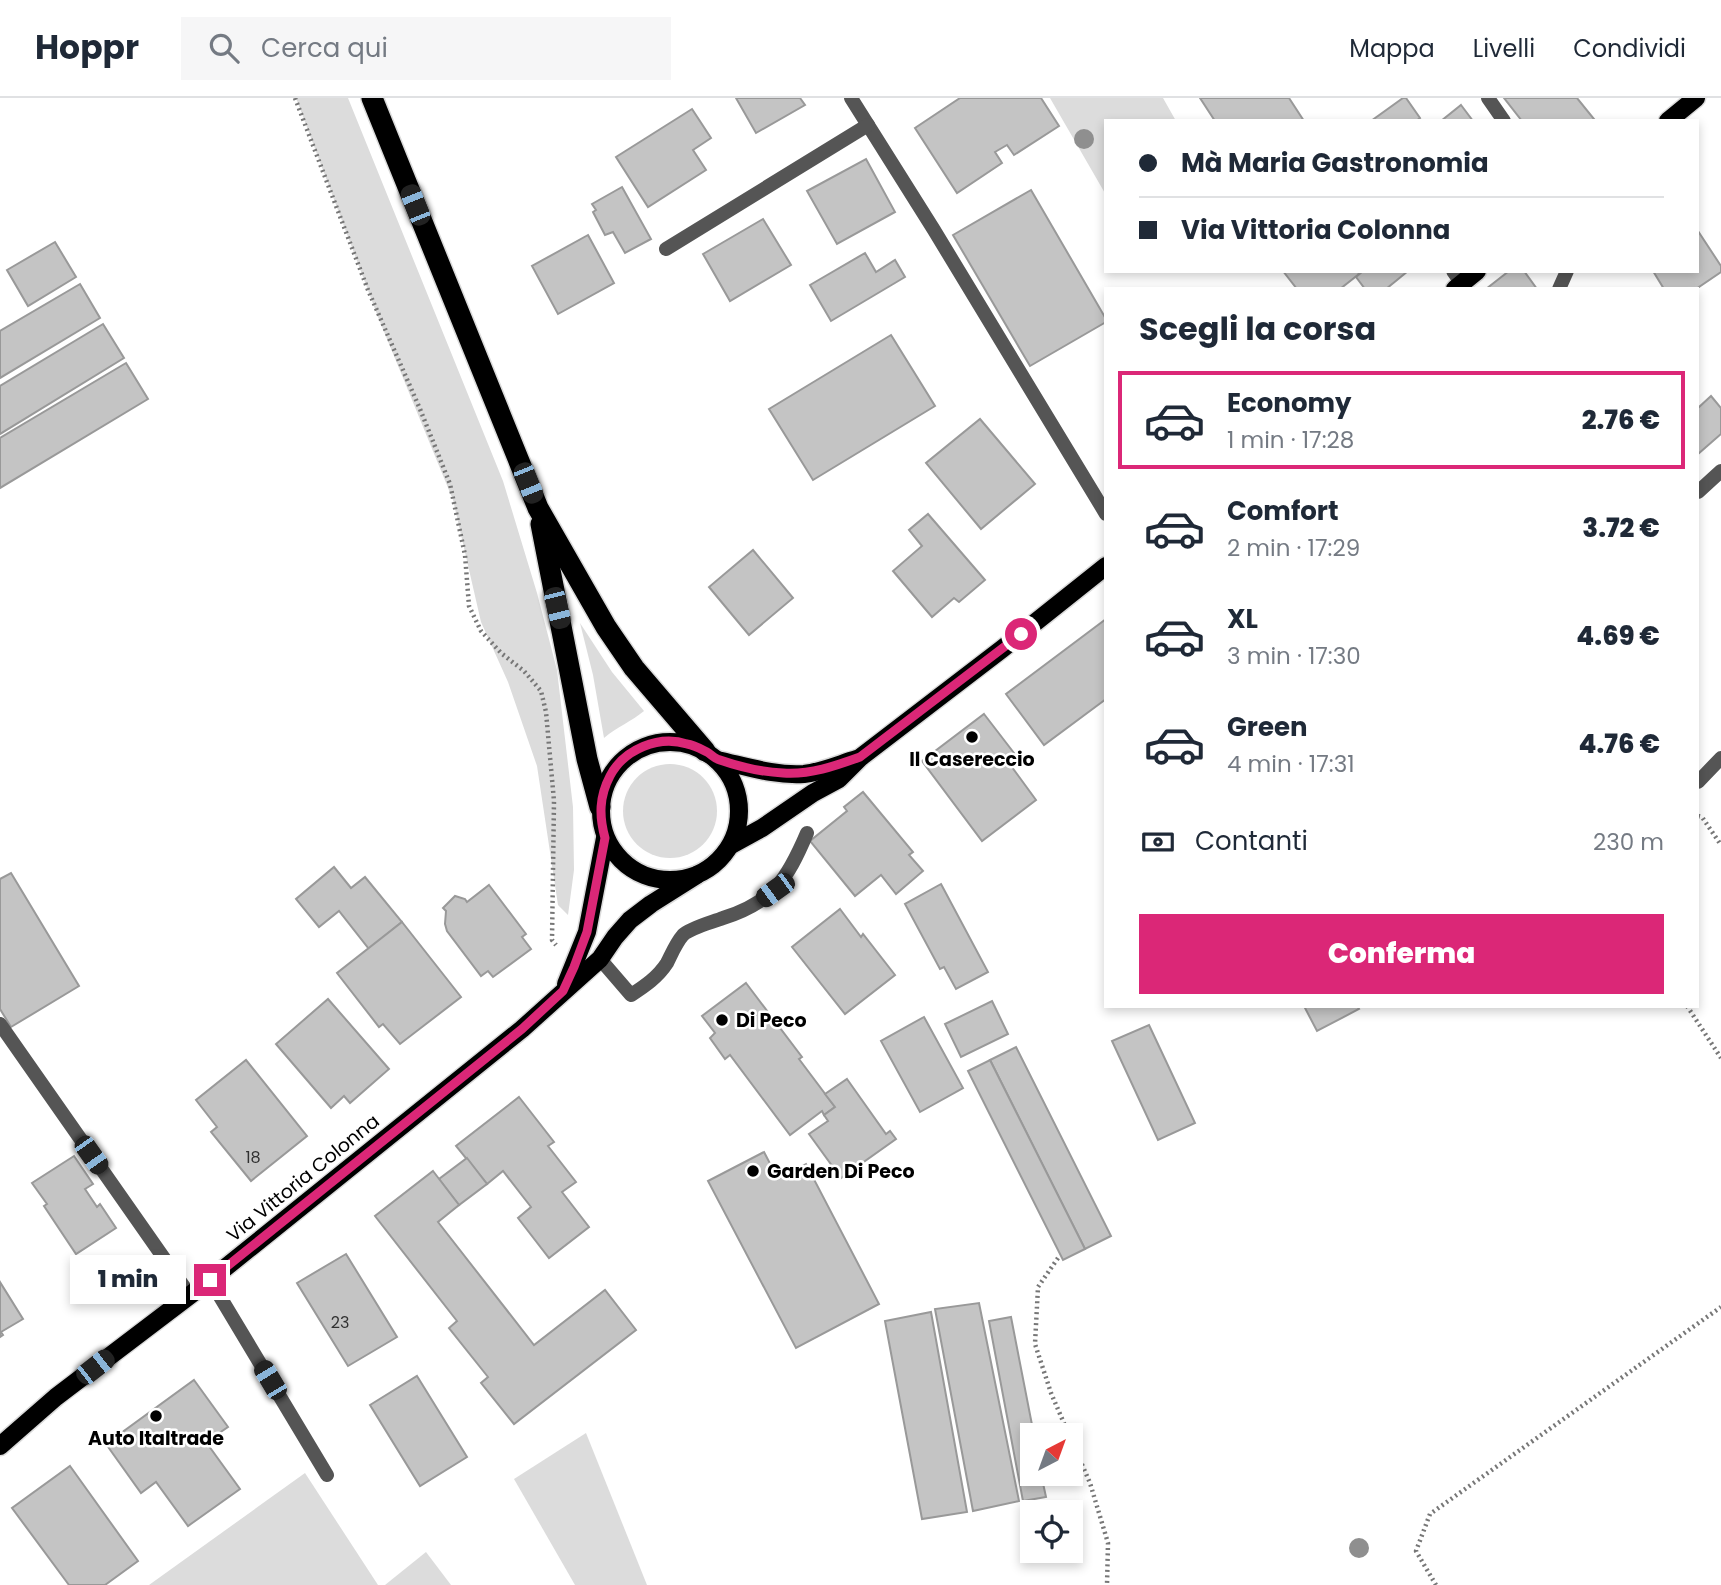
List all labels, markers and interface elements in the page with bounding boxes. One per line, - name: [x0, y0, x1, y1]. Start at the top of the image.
- search box: [181, 17, 671, 80]
- text: Hoppr: [35, 24, 139, 71]
- icon: search: [205, 29, 243, 67]
- text: Cerca qui: [261, 30, 388, 66]
- text: Mappa: [1349, 32, 1435, 65]
- text: Livelli: [1473, 32, 1535, 65]
- text: Condividi: [1573, 32, 1686, 65]
- text: Mà Maria Gastronomia: [1181, 145, 1489, 181]
- car: [398, 182, 433, 228]
- text: Via Vittoria Colonna: [1181, 212, 1450, 248]
- text: Scegli la corsa: [1139, 306, 1376, 351]
- text: Economy: [1227, 385, 1351, 421]
- icon: car: [1143, 389, 1206, 452]
- text: 2.76 €: [1582, 402, 1660, 438]
- text: 1 min · 17:28: [1227, 424, 1354, 456]
- car: [511, 460, 546, 506]
- text: Comfort: [1227, 493, 1339, 529]
- icon: car: [1143, 497, 1206, 560]
- text: 3.72 €: [1582, 510, 1660, 546]
- text: 2 min · 17:29: [1227, 532, 1360, 564]
- car: [542, 585, 573, 631]
- text: XL: [1227, 601, 1258, 637]
- icon: car: [1143, 605, 1206, 668]
- route start: [1005, 618, 1037, 650]
- text: 4.69 €: [1576, 618, 1660, 654]
- text: 3 min · 17:30: [1227, 640, 1361, 672]
- text: Green: [1227, 709, 1308, 745]
- icon: car: [1143, 713, 1206, 776]
- text: 4.76 €: [1579, 726, 1660, 762]
- marker: Il Casereccio: [964, 729, 980, 745]
- place label: Il Casereccio: [909, 746, 1035, 773]
- text: 4 min · 17:31: [1227, 748, 1355, 780]
- icon: cash: [1139, 823, 1177, 861]
- text: Contanti: [1195, 823, 1308, 859]
- text: 230 m: [1593, 826, 1664, 858]
- car: [752, 869, 799, 911]
- button: Conferma: [1139, 914, 1664, 994]
- place label: Di Peco: [736, 1007, 807, 1034]
- marker: Di Peco: [714, 1012, 730, 1028]
- street label: Via Vittoria Colonna: [221, 1108, 385, 1248]
- car: [71, 1132, 112, 1178]
- house number: 18: [245, 1146, 261, 1169]
- place label: Garden Di Peco: [767, 1158, 915, 1185]
- marker: Garden Di Peco: [745, 1163, 761, 1179]
- callout: 1 min: [70, 1256, 186, 1304]
- text: 1 min: [98, 1263, 158, 1295]
- route end: [194, 1264, 226, 1296]
- house number: 23: [331, 1311, 349, 1334]
- car: [72, 1346, 119, 1388]
- car: [251, 1357, 290, 1403]
- marker: Auto Italtrade: [148, 1408, 164, 1424]
- north arrow: [1020, 1423, 1083, 1486]
- map controls: [1020, 1423, 1083, 1563]
- place label: Auto Italtrade: [88, 1425, 224, 1452]
- button: locate: [1020, 1500, 1083, 1563]

